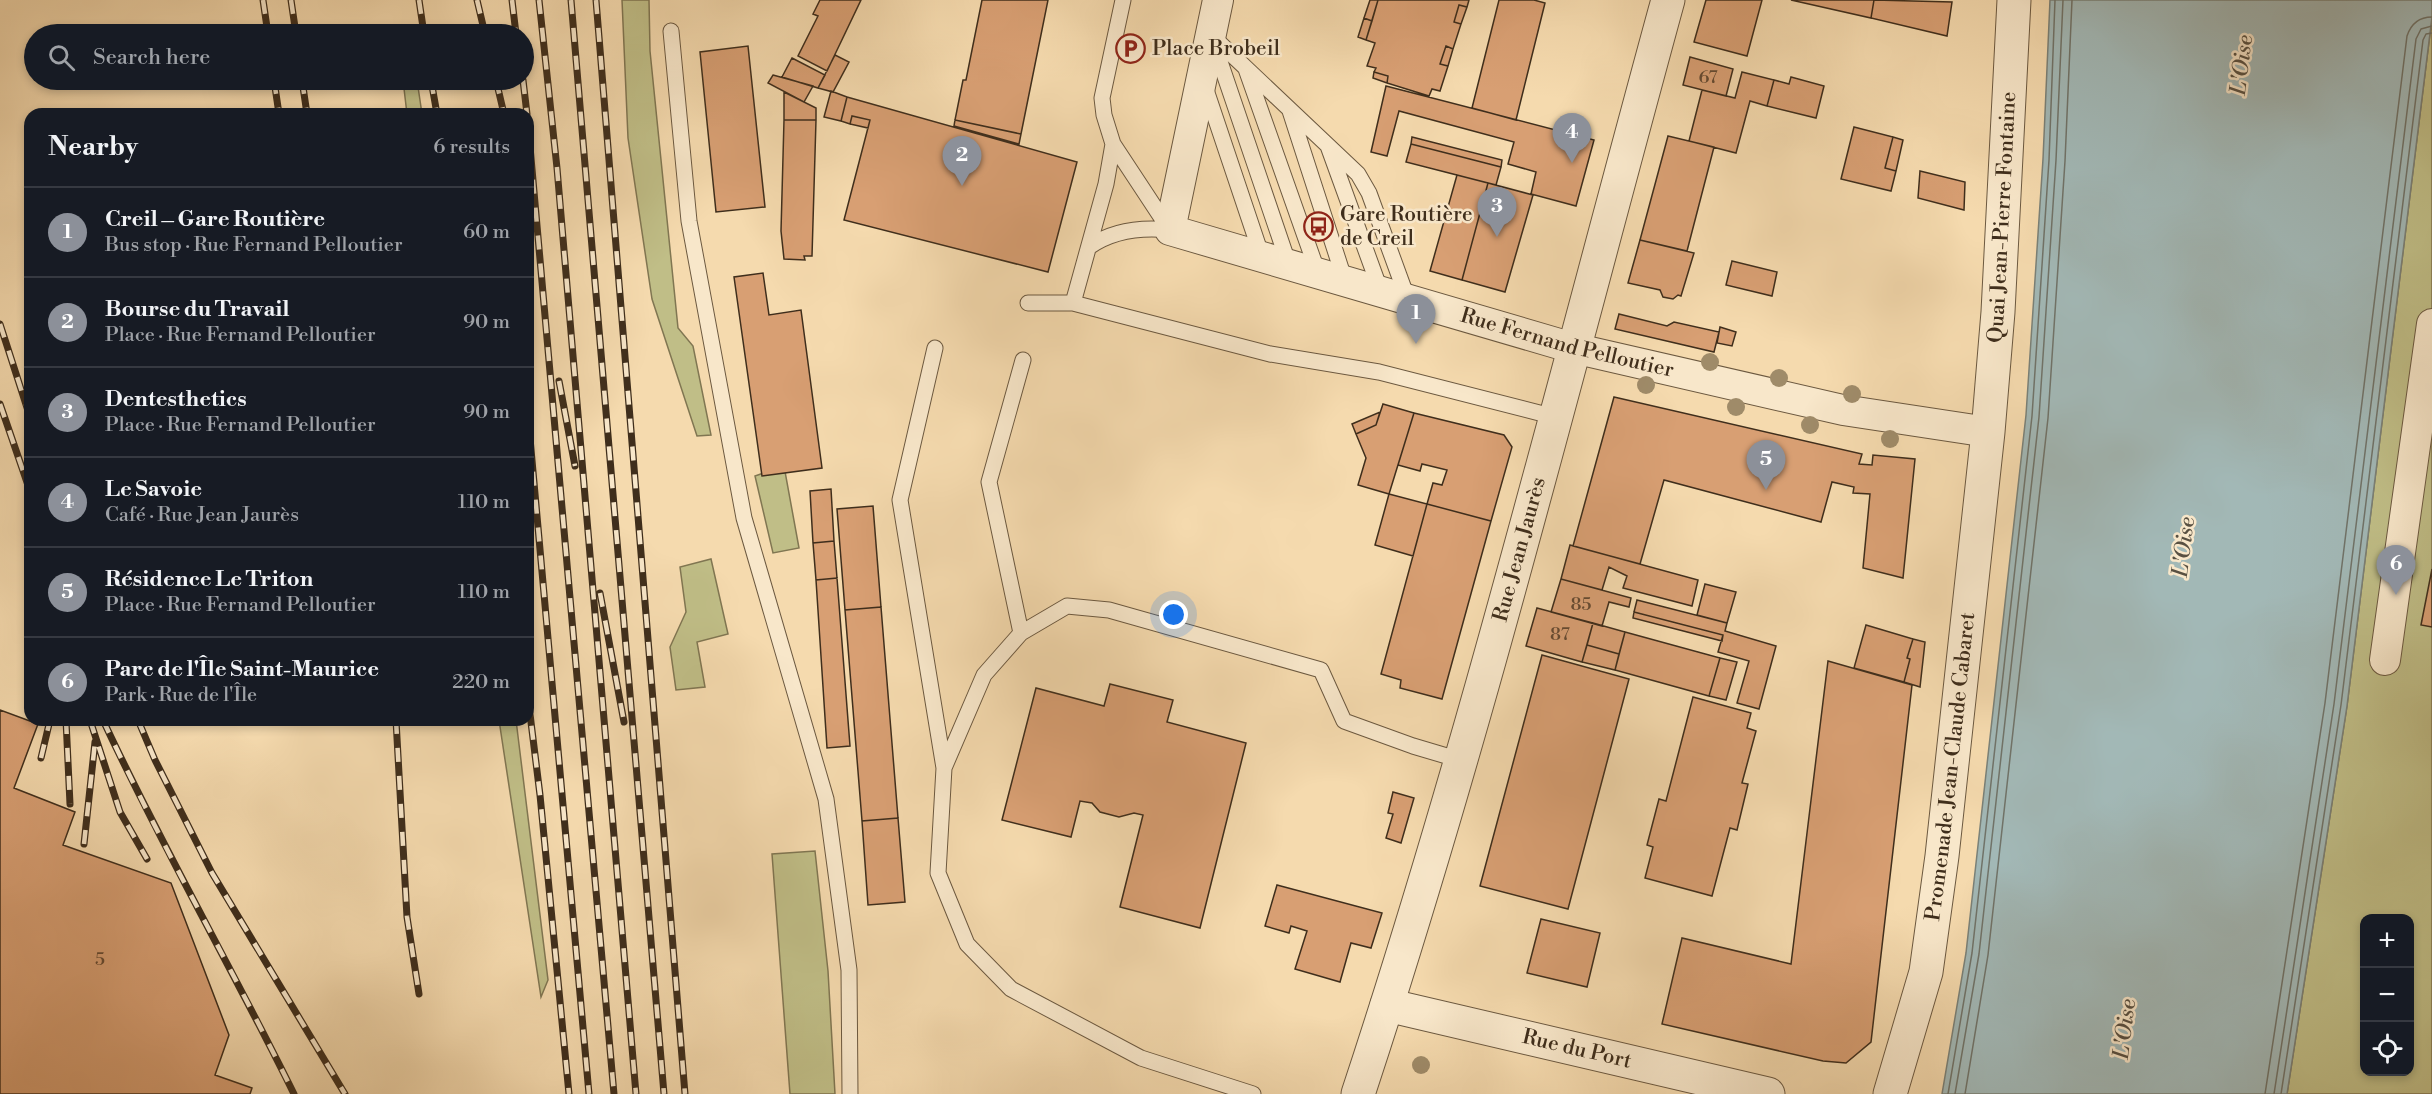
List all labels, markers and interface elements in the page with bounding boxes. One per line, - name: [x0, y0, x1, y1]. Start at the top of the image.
- search box: [24, 24, 534, 90]
- parking icon: Place Brobeil: [1115, 33, 1147, 65]
- water label: L'Oise: [2225, 33, 2259, 98]
- place label: Place Brobeil: [1152, 36, 1280, 62]
- icon: search: [45, 41, 78, 74]
- text: Search here: [93, 44, 210, 71]
- house number: 67: [1698, 66, 1718, 89]
- street label: Quai Jean-Pierre Fontaine: [1982, 91, 2022, 344]
- pin: 4: [1552, 114, 1592, 163]
- text: Nearby: [48, 131, 138, 163]
- text: 6 results: [433, 135, 510, 160]
- pin: 2: [942, 136, 982, 186]
- pin: 3: [1478, 188, 1516, 237]
- place label: Gare Routière de Creil: [1340, 202, 1473, 252]
- text: Creil – Gare Routière: [105, 206, 325, 233]
- bus stop icon: Gare Routière de Creil: [1303, 211, 1335, 243]
- text: 1: [63, 220, 72, 245]
- text: 60 m: [463, 220, 510, 245]
- text: Bus stop · Rue Fernand Pelloutier: [105, 233, 403, 258]
- pin: 1: [1396, 294, 1436, 344]
- text: Bourse du Travail: [105, 296, 290, 323]
- street label: Rue Fernand Pelloutier: [1457, 303, 1676, 384]
- text: 2: [61, 310, 74, 335]
- text: 90 m: [463, 310, 510, 335]
- text: Place · Rue Fernand Pelloutier: [105, 323, 376, 348]
- text: Dentesthetics: [105, 386, 247, 413]
- text: 3: [61, 400, 74, 425]
- text: 90 m: [463, 400, 510, 425]
- text: Place · Rue Fernand Pelloutier: [105, 413, 376, 438]
- pin: 5: [1746, 440, 1786, 490]
- street label: Rue Jean Jaurès: [1488, 474, 1552, 625]
- text: Le Savoie: [105, 476, 202, 503]
- text: 4: [61, 490, 74, 515]
- text: 110 m: [458, 490, 510, 515]
- text: Café · Rue Jean Jaurès: [105, 503, 299, 528]
- water label: L'Oise: [2167, 515, 2201, 580]
- pin: 6: [2376, 546, 2416, 595]
- text: Résidence Le Triton: [105, 566, 313, 593]
- text: 5: [61, 580, 74, 605]
- text: 110 m: [458, 580, 510, 605]
- text: Place · Rue Fernand Pelloutier: [105, 593, 376, 618]
- house number: 85: [1571, 593, 1592, 616]
- your location: [1159, 600, 1188, 629]
- street label: Promenade Jean-Claude Cabaret: [1920, 611, 1981, 923]
- house number: 87: [1550, 623, 1570, 646]
- text: Parc de l'Île Saint-Maurice: [105, 656, 379, 683]
- text: 6: [61, 670, 74, 695]
- text: 220 m: [452, 670, 510, 695]
- text: Park · Rue de l'Île: [105, 683, 257, 708]
- map controls: [2360, 914, 2414, 1076]
- button: +: [2360, 914, 2414, 968]
- house number: 5: [95, 948, 105, 971]
- button: −: [2360, 968, 2414, 1022]
- water label: L'Oise: [2108, 997, 2142, 1062]
- button: locate: [2360, 1022, 2414, 1076]
- street label: Rue du Port: [1520, 1024, 1635, 1075]

